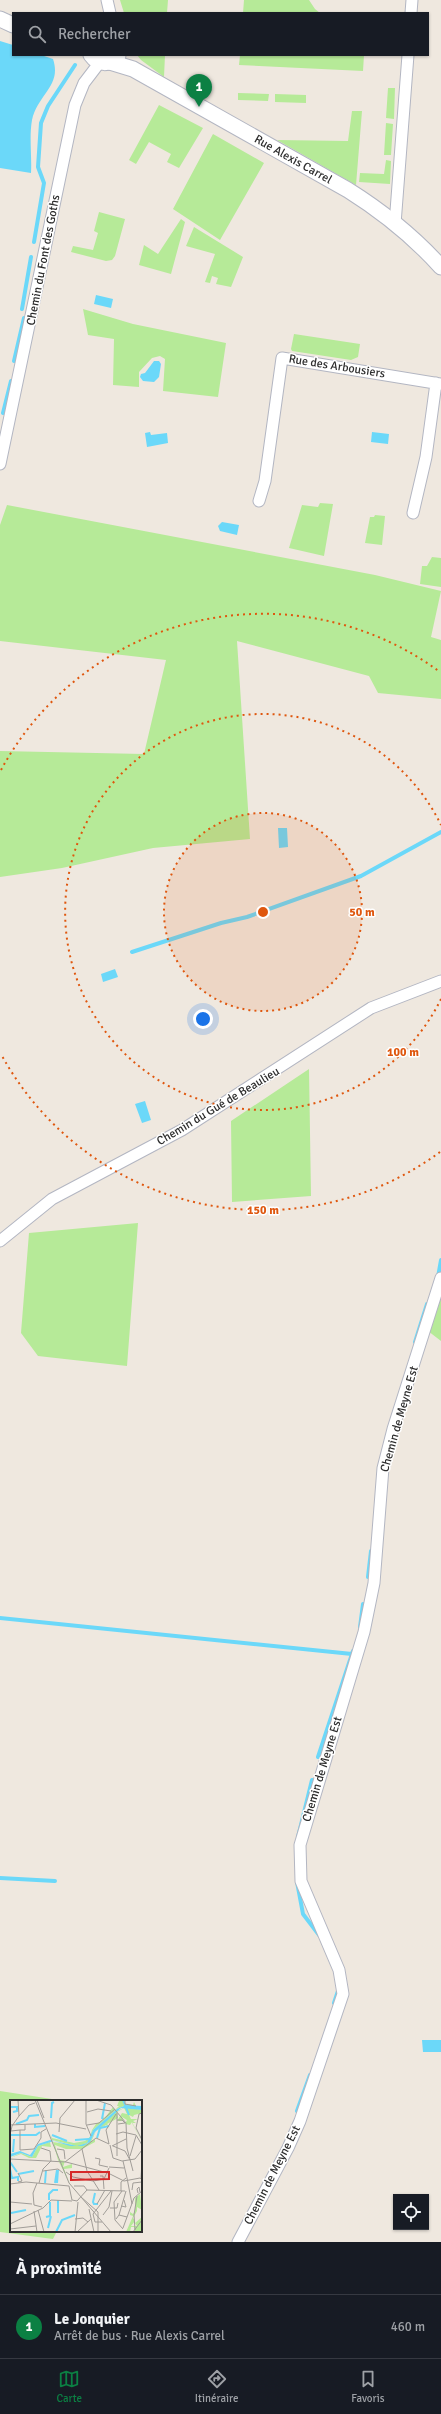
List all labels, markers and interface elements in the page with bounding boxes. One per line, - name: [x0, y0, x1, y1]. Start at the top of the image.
- search box: [12, 12, 429, 56]
- icon: search: [26, 23, 48, 45]
- text: Rechercher: [58, 25, 131, 43]
- pin: 1: [186, 74, 212, 107]
- street label: Rue Alexis Carrel: [251, 132, 335, 188]
- street label: Chemin du Font des Goths: [23, 193, 64, 327]
- street label: Rue des Arbousiers: [288, 351, 386, 382]
- centre of rings: [256, 905, 270, 919]
- text: 50 m: [349, 905, 375, 920]
- your location: [193, 1009, 213, 1029]
- text: 100 m: [387, 1045, 419, 1060]
- street label: Chemin du Gué de Beaulieu: [154, 1064, 282, 1149]
- text: 150 m: [247, 1203, 279, 1218]
- street label: Chemin de Meyne Est: [377, 1364, 422, 1474]
- street label: Chemin de Meyne Est: [299, 1715, 346, 1824]
- inset map: [10, 2100, 142, 2232]
- street label: Chemin de Meyne Est: [241, 2123, 304, 2227]
- map controls: [393, 2194, 429, 2230]
- button: locate: [393, 2194, 429, 2230]
- text: À proximité: [16, 2258, 102, 2279]
- text: Le Jonquier: [54, 2310, 130, 2328]
- text: 1: [25, 2319, 33, 2335]
- text: 460 m: [391, 2319, 425, 2335]
- text: Arrêt de bus · Rue Alexis Carrel: [54, 2328, 225, 2344]
- tab: Carte: [56, 2368, 82, 2405]
- tab: Itinéraire: [195, 2368, 238, 2405]
- tab: Favoris: [351, 2368, 385, 2405]

